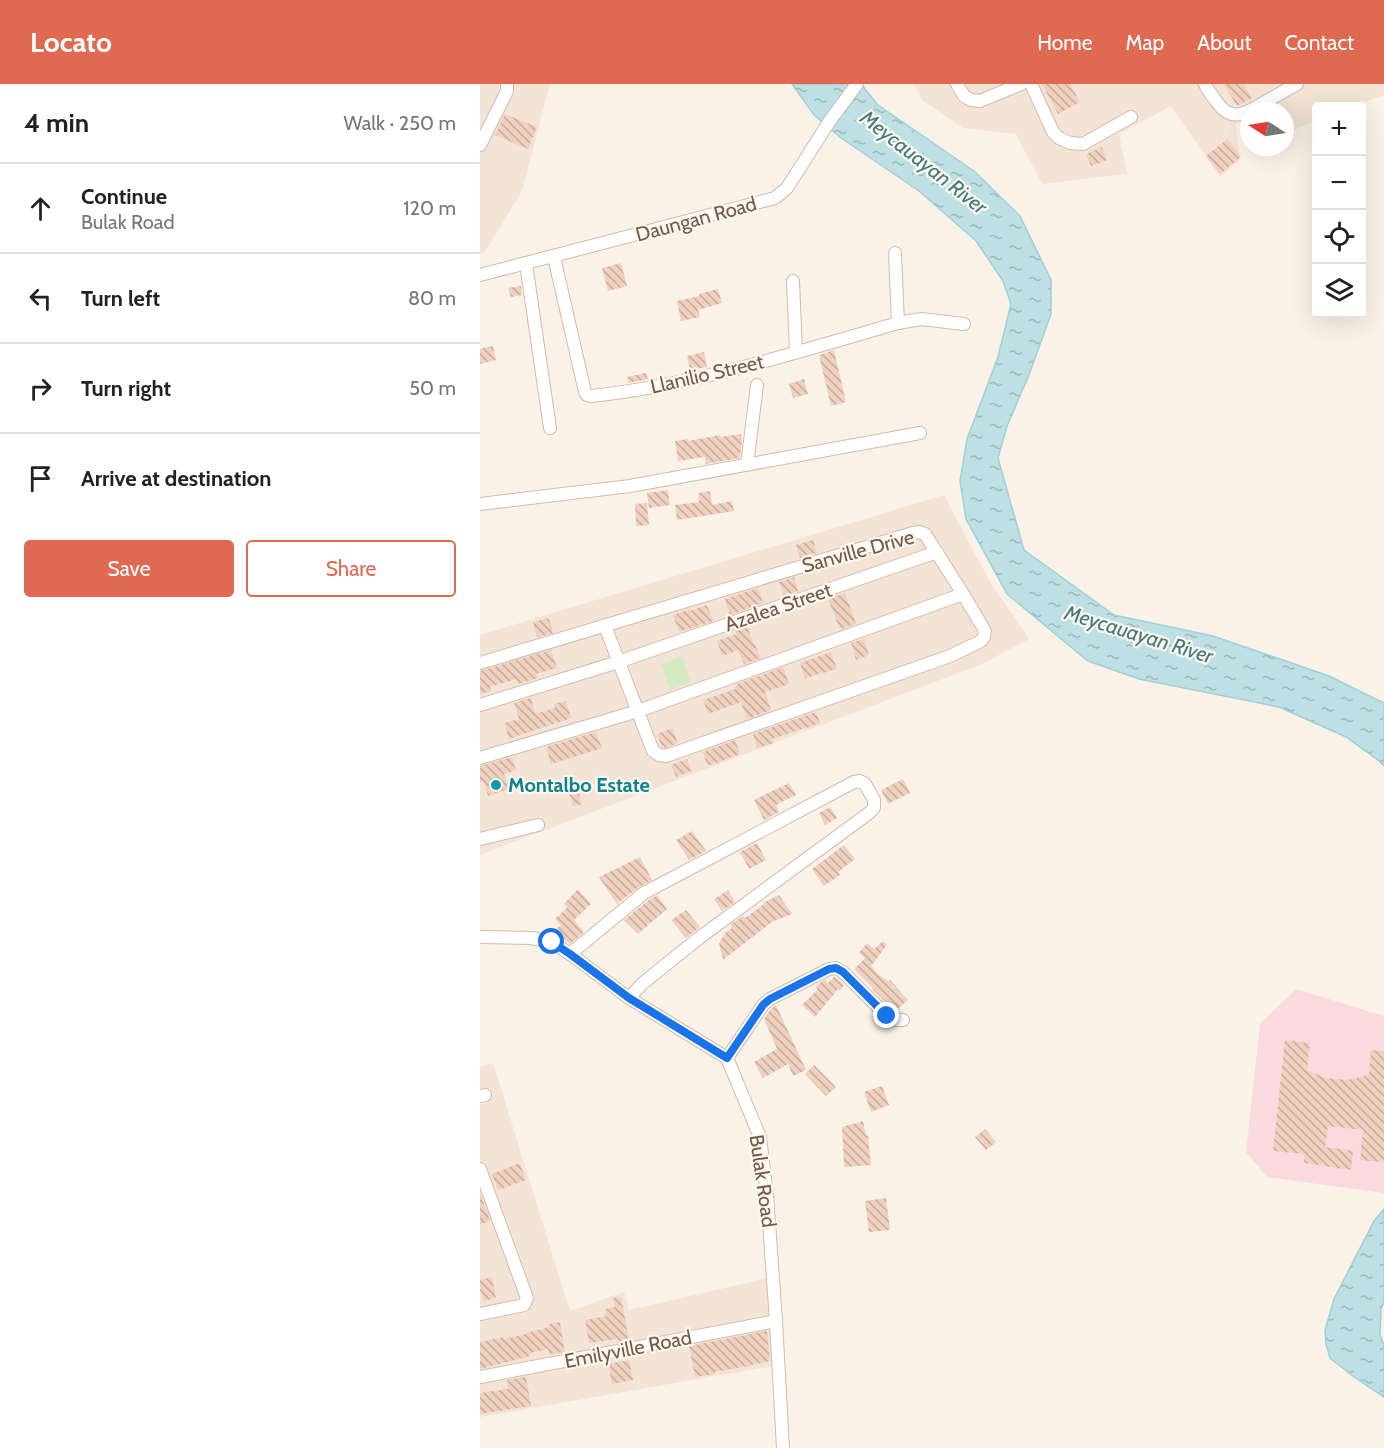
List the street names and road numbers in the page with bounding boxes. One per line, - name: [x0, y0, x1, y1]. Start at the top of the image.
- street label: Daungan Road: [633, 191, 759, 247]
- street label: Llanilio Street: [648, 349, 766, 399]
- street label: Sanville Drive: [799, 524, 917, 578]
- street label: Azalea Street: [721, 577, 835, 637]
- street label: Bulak Road: [745, 1133, 781, 1229]
- street label: Emilyville Road: [562, 1325, 694, 1373]

